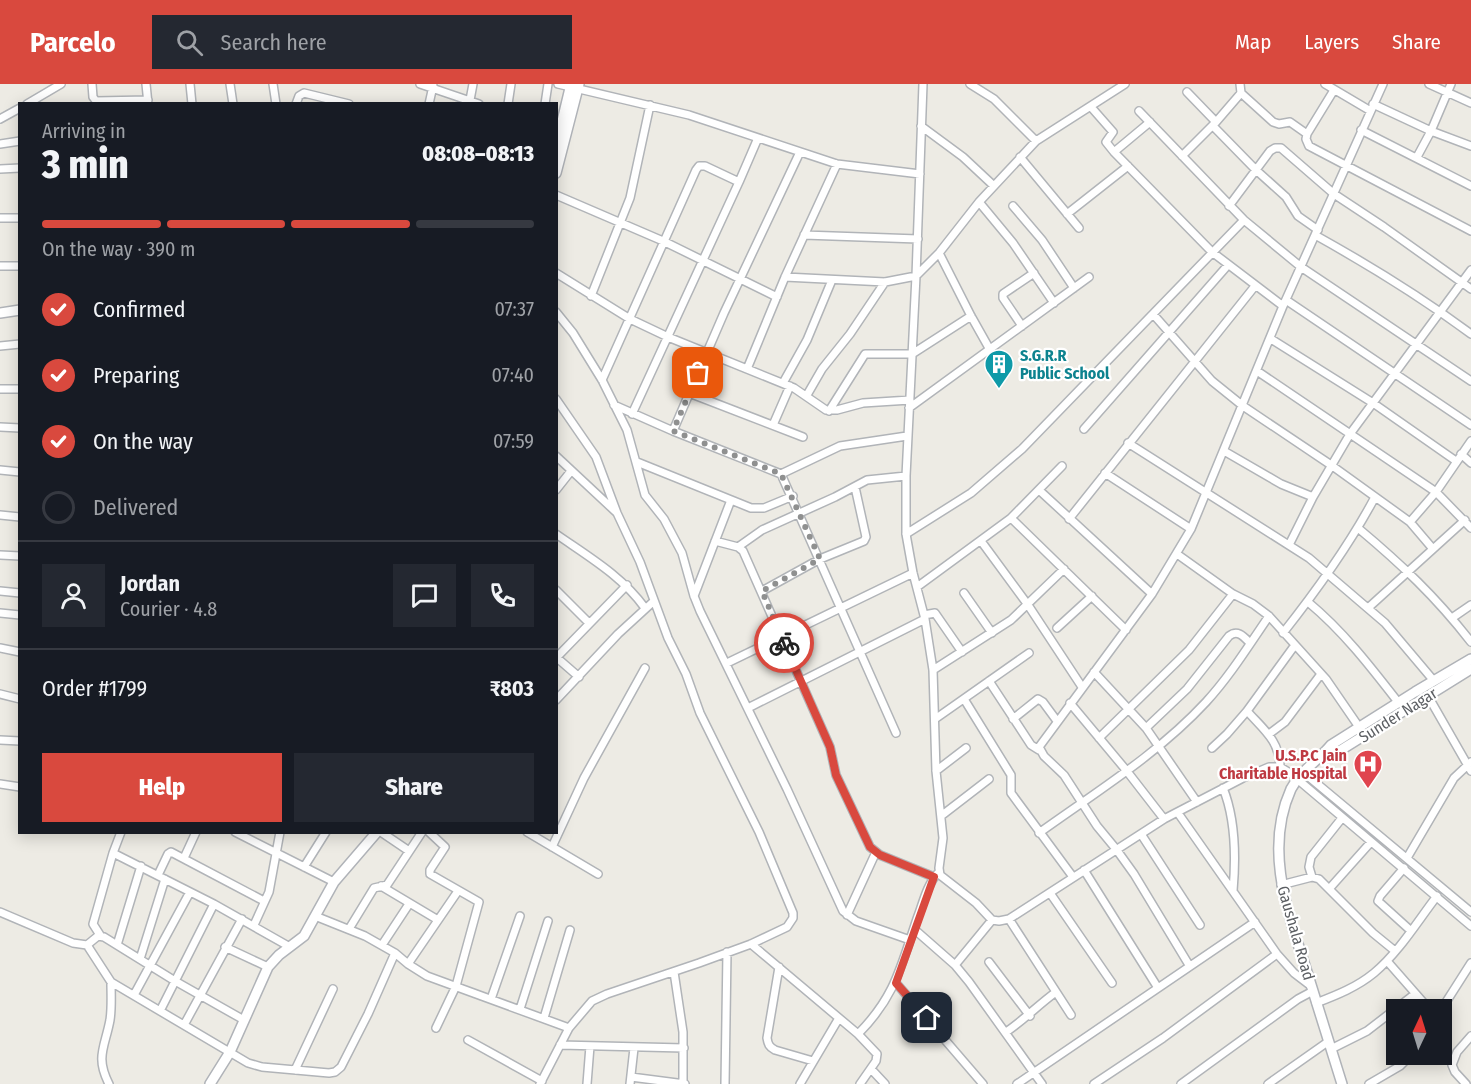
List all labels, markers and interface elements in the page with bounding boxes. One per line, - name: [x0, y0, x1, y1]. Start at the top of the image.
- search box: [152, 15, 572, 69]
- text: Parcelo: [30, 26, 116, 59]
- icon: search: [173, 26, 206, 59]
- text: Search here: [221, 29, 327, 56]
- text: Map: [1235, 29, 1271, 55]
- text: Layers: [1304, 29, 1359, 55]
- text: Share: [1392, 29, 1441, 55]
- text: Arriving in: [42, 119, 126, 143]
- text: 08:08–08:13: [422, 140, 534, 167]
- text: 3 min: [42, 142, 129, 188]
- text: On the way · 390 m: [42, 237, 195, 261]
- icon: check: [42, 293, 75, 326]
- text: Confirmed: [93, 296, 186, 323]
- text: 07:37: [494, 297, 534, 321]
- place label: S.G.R.R Public School: [1020, 346, 1110, 383]
- pin: [672, 347, 723, 398]
- building icon: S.G.R.R Public School: [983, 348, 1015, 390]
- icon: bag: [681, 356, 714, 389]
- icon: check: [42, 359, 75, 392]
- text: Preparing: [93, 362, 179, 389]
- text: 07:40: [492, 363, 534, 387]
- icon: check: [42, 425, 75, 458]
- text: On the way: [93, 428, 193, 455]
- text: 07:59: [493, 429, 534, 453]
- text: Delivered: [93, 494, 178, 521]
- button: person: [42, 564, 105, 627]
- button: chat: [393, 564, 456, 627]
- button: phone: [471, 564, 534, 627]
- text: Jordan: [120, 570, 180, 597]
- text: Courier · 4.8: [120, 597, 217, 621]
- courier: [754, 613, 814, 673]
- icon: bike: [768, 627, 801, 660]
- text: Order #1799: [42, 675, 147, 702]
- text: ₹803: [490, 675, 534, 702]
- street label: Sunder Nagar: [1355, 683, 1441, 747]
- place label: U.S.P.C Jain Charitable Hospital: [1219, 746, 1348, 783]
- hospital icon: U.S.P.C Jain Charitable Hospital: [1352, 748, 1384, 790]
- button: Help: [42, 753, 282, 822]
- button: Share: [294, 753, 534, 822]
- street label: Gaushala Road: [1273, 884, 1319, 982]
- pin: [901, 992, 952, 1043]
- north arrow: [1386, 999, 1452, 1065]
- map controls: [1386, 999, 1452, 1065]
- icon: home: [910, 1001, 943, 1034]

